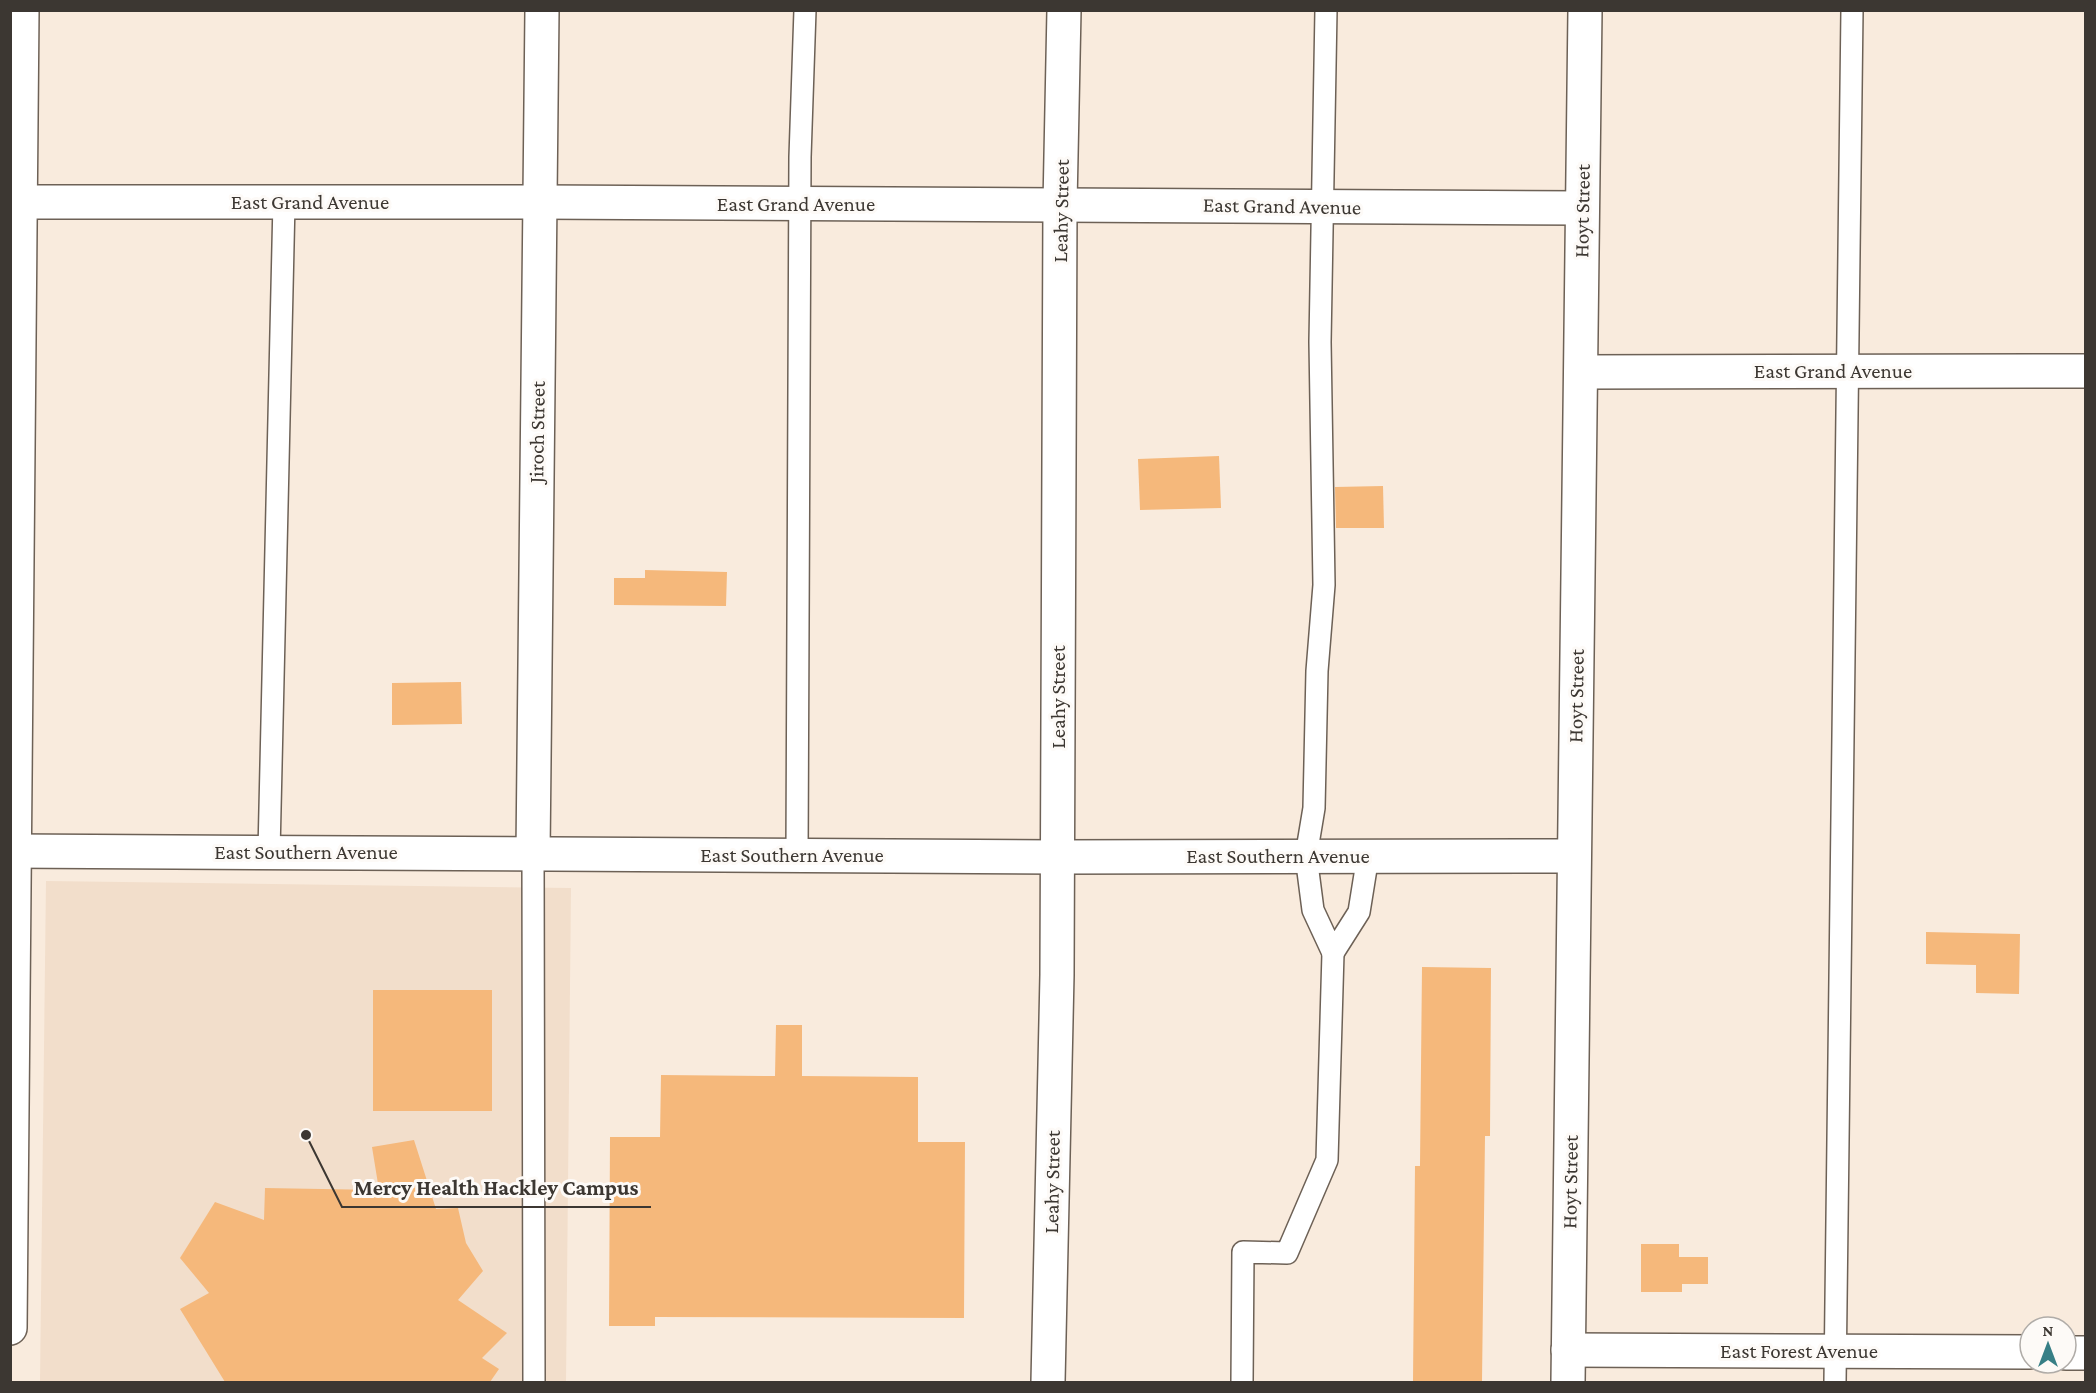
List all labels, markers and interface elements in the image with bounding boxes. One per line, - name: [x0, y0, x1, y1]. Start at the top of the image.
- street label: Leahy Street: [1048, 158, 1074, 263]
- street label: Hoyt Street: [1569, 163, 1595, 258]
- street label: East Grand Avenue: [231, 190, 389, 214]
- street label: East Grand Avenue: [717, 192, 875, 216]
- street label: East Grand Avenue: [1203, 193, 1361, 219]
- street label: East Grand Avenue: [1754, 359, 1912, 383]
- street label: Jiroch Street: [524, 380, 550, 485]
- street label: Leahy Street: [1046, 644, 1070, 749]
- street label: Hoyt Street: [1563, 648, 1589, 743]
- street label: East Southern Avenue: [214, 840, 398, 864]
- street label: East Southern Avenue: [700, 843, 884, 867]
- street label: East Southern Avenue: [1186, 844, 1370, 868]
- street label: Leahy Street: [1039, 1129, 1065, 1234]
- street label: Hoyt Street: [1557, 1134, 1583, 1229]
- callout: Mercy Health Hackley Campus: [342, 1167, 651, 1207]
- text: Mercy Health Hackley Campus: [354, 1175, 638, 1200]
- north arrow: [2018, 1315, 2078, 1375]
- text: N: [2043, 1322, 2054, 1339]
- street label: East Forest Avenue: [1720, 1339, 1878, 1363]

